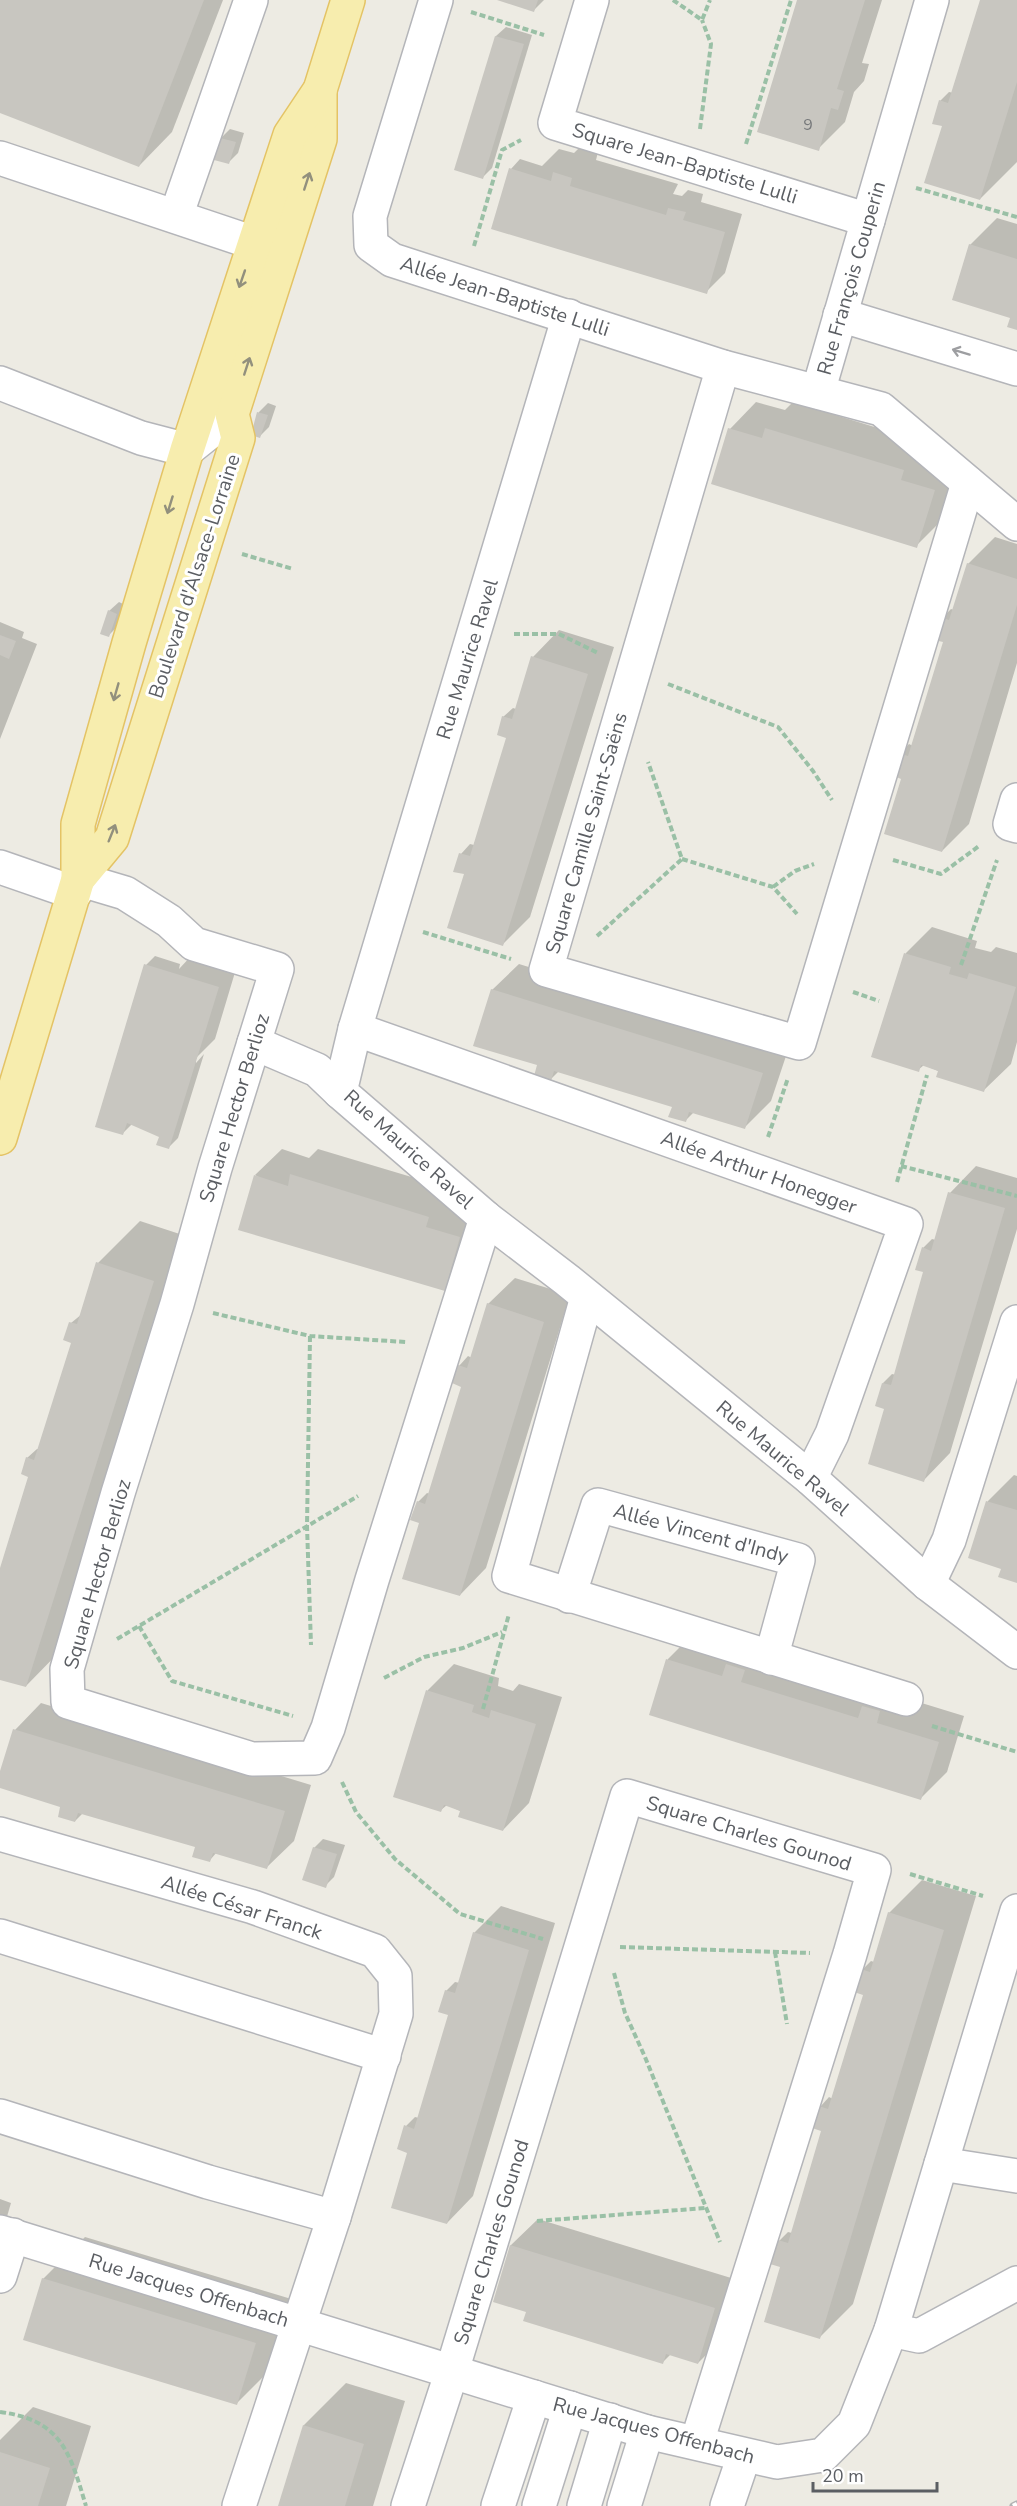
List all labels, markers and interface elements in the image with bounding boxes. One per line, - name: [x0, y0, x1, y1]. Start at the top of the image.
- house number: 9: [803, 114, 813, 136]
- street label: Square Jean-Baptiste Lulli: [569, 116, 801, 211]
- one-way arrow: [302, 172, 313, 191]
- street label: Rue François Couperin: [811, 178, 892, 378]
- street label: Allée Jean-Baptiste Lulli: [397, 250, 613, 343]
- one-way arrow: [235, 269, 246, 288]
- one-way arrow: [952, 346, 971, 357]
- one-way arrow: [242, 357, 253, 376]
- street label: Boulevard d'Alsace-Lorraine: [142, 451, 247, 702]
- one-way arrow: [164, 495, 175, 514]
- street label: Rue Maurice Ravel: [430, 576, 505, 743]
- one-way arrow: [109, 682, 121, 701]
- street label: Square Camille Saint-Saëns: [539, 709, 634, 957]
- one-way arrow: [108, 824, 119, 842]
- street label: Square Hector Berlioz: [193, 1010, 276, 1206]
- street label: Rue Maurice Ravel: [338, 1084, 480, 1215]
- street label: Allée Arthur Honegger: [657, 1124, 860, 1220]
- street label: Rue Maurice Ravel: [710, 1395, 855, 1522]
- street label: Square Hector Berlioz: [57, 1476, 137, 1672]
- street label: Allée Vincent d'Indy: [610, 1497, 792, 1570]
- street label: Square Charles Gounod: [643, 1789, 855, 1878]
- street label: Allée César Franck: [158, 1869, 327, 1947]
- street label: Square Charles Gounod: [447, 2136, 536, 2348]
- street label: Rue Jacques Offenbach: [86, 2247, 292, 2334]
- street label: Rue Jacques Offenbach: [550, 2391, 758, 2470]
- scale bar: [813, 2455, 938, 2493]
- text: 20 m: [822, 2464, 864, 2488]

